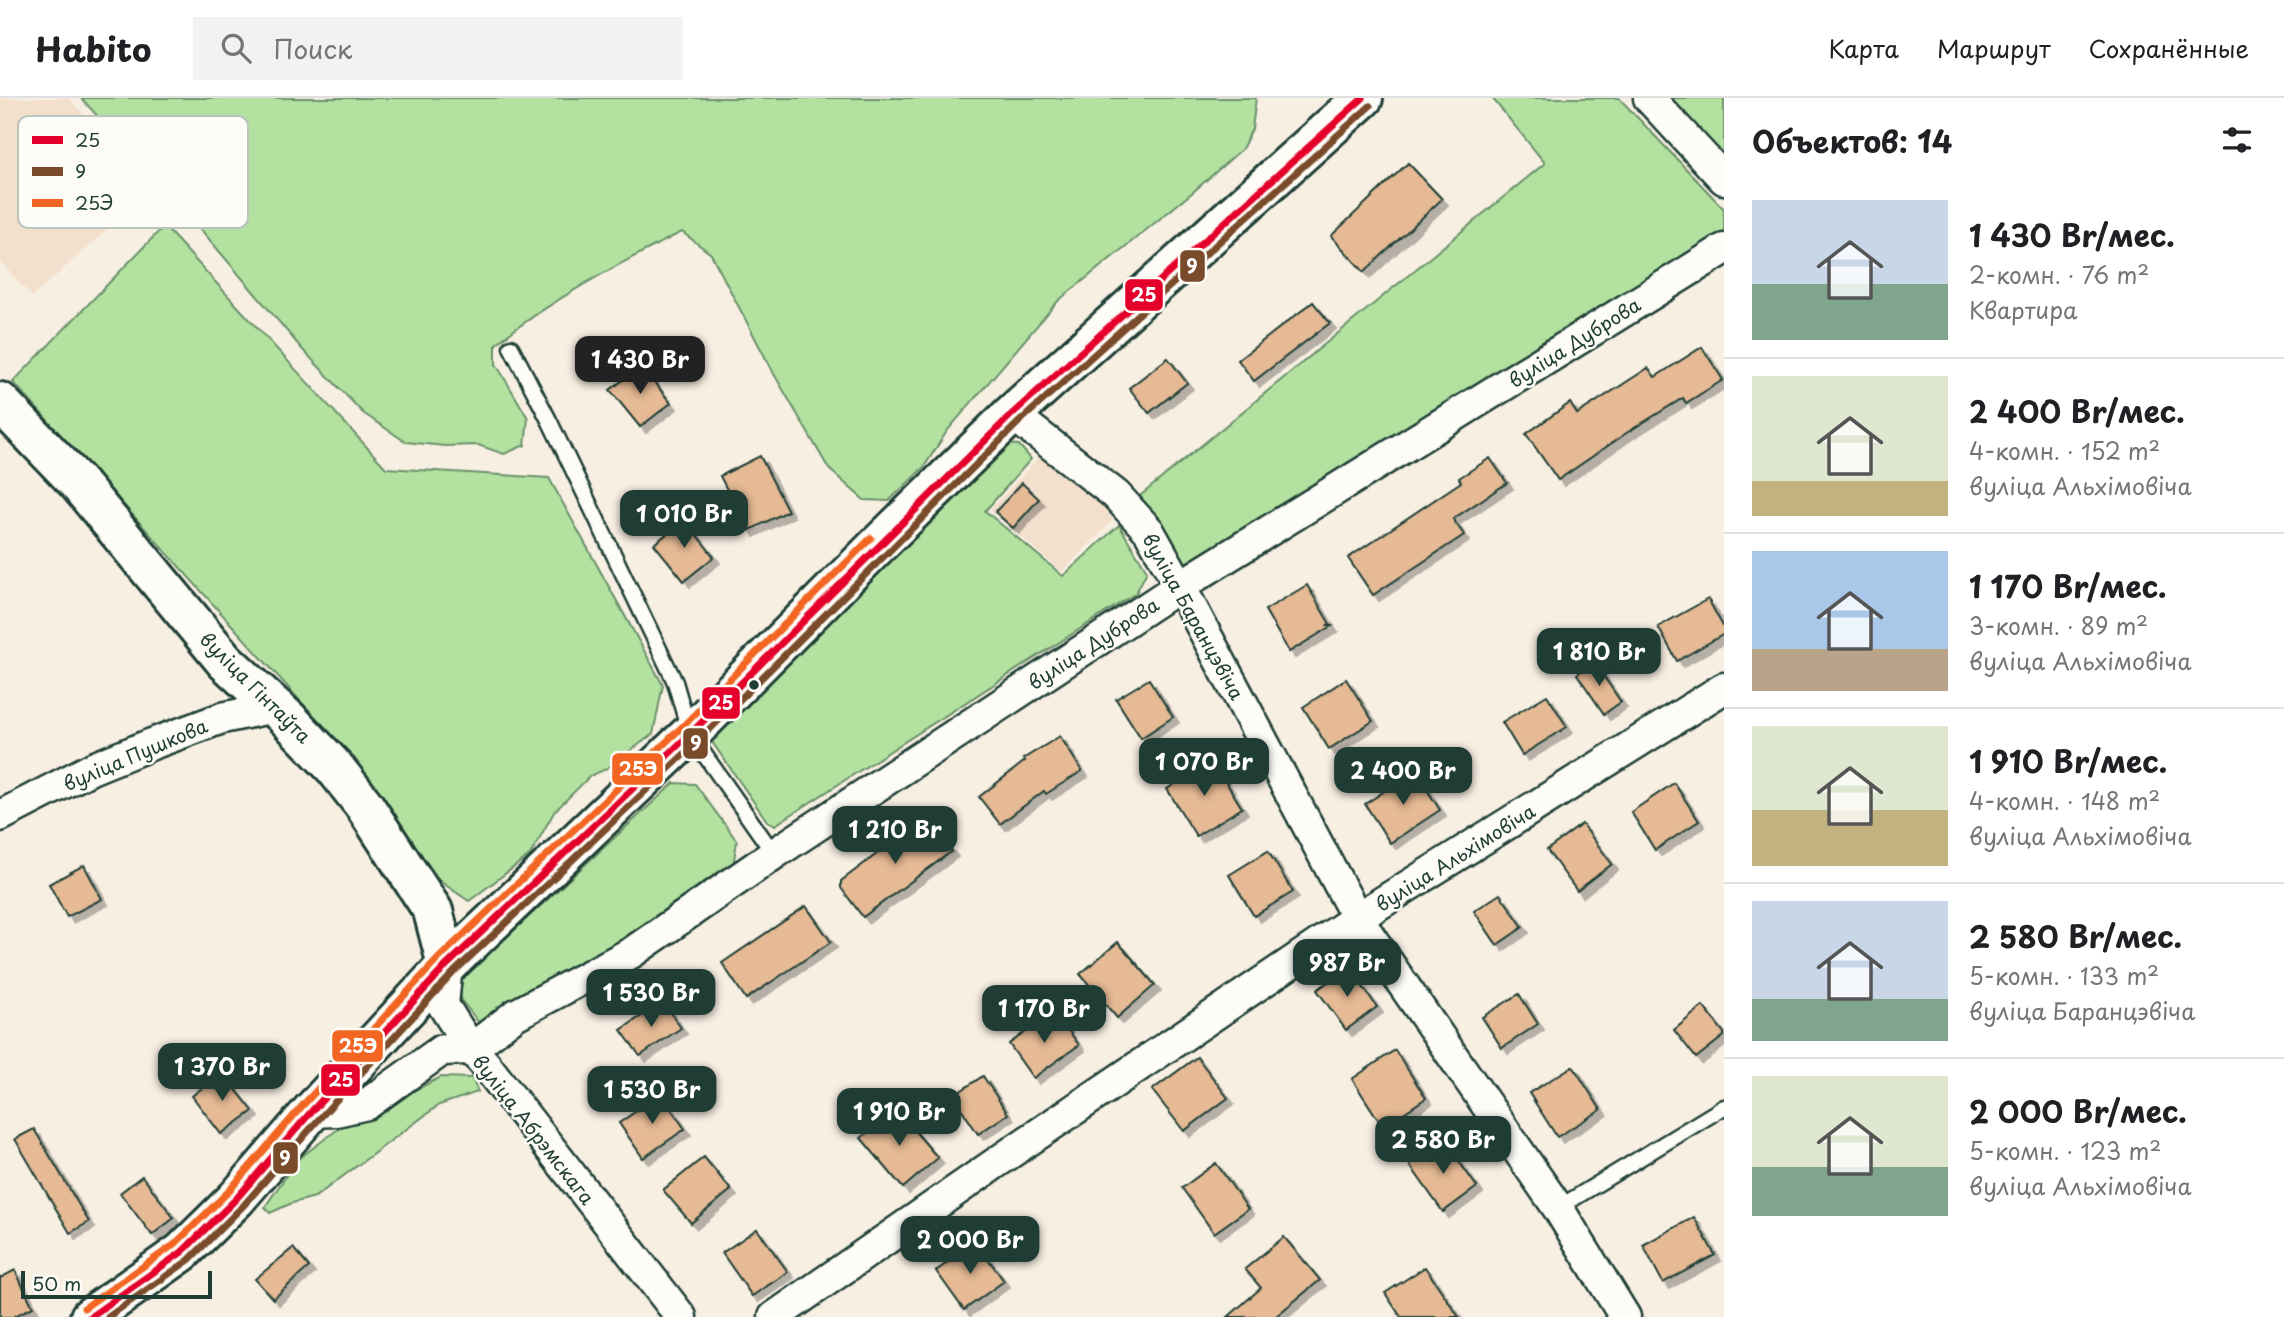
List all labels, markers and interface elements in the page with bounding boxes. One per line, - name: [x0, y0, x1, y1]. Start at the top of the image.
- search box: [193, 17, 683, 80]
- text: Habito: [35, 23, 151, 73]
- icon: search: [217, 29, 255, 67]
- text: Поиск: [273, 29, 352, 68]
- text: Карта: [1828, 30, 1899, 66]
- text: Маршрут: [1937, 30, 2051, 66]
- text: Сохранённые: [2089, 30, 2249, 66]
- legend: [18, 116, 248, 228]
- text: Объектов: 14: [1752, 118, 1952, 163]
- icon: filters: [2218, 121, 2256, 159]
- text: 25: [75, 125, 100, 153]
- text: 9: [75, 156, 86, 184]
- text: 25Э: [75, 188, 113, 216]
- text: 1 430 Br/мес.: [1969, 212, 2175, 257]
- icon: home: [1808, 228, 1892, 312]
- line badge: 9: [1179, 249, 1206, 283]
- text: 9: [1186, 251, 1198, 279]
- text: 2-комн. · 76 m²: [1969, 257, 2149, 292]
- line badge: 25: [1124, 278, 1164, 312]
- text: 25: [1131, 280, 1157, 308]
- street label: вуліца Дуброва: [1503, 290, 1646, 394]
- text: Квартира: [1969, 292, 2077, 327]
- pin: 1 430 Br: [568, 336, 712, 396]
- text: 1 430 Br: [591, 341, 689, 376]
- text: 2 400 Br/мес.: [1969, 388, 2185, 433]
- icon: home: [1808, 404, 1892, 488]
- text: 4-комн. · 152 m²: [1969, 433, 2160, 468]
- text: вуліца Альхімовіча: [1969, 468, 2192, 503]
- pin: 1 010 Br: [612, 490, 756, 550]
- text: 1 010 Br: [636, 495, 732, 530]
- street label: вуліца Баранцэвіча: [1136, 527, 1252, 705]
- text: 1 170 Br/мес.: [1969, 563, 2167, 608]
- icon: home: [1808, 579, 1892, 663]
- street label: вуліца Дуброва: [1022, 590, 1164, 696]
- text: 3-комн. · 89 m²: [1969, 608, 2148, 643]
- street label: вуліца Гінтаўта: [194, 625, 318, 749]
- pin: 1 810 Br: [1527, 628, 1671, 688]
- text: 1 810 Br: [1553, 633, 1645, 668]
- text: вуліца Альхімовіча: [1969, 643, 2192, 678]
- unlabelled marker: [747, 678, 761, 692]
- line badge: 25: [701, 686, 741, 720]
- text: 25: [708, 688, 734, 716]
- street label: вуліца Пушкова: [58, 711, 212, 797]
- line badge: 9: [682, 727, 709, 760]
- text: 9: [690, 728, 702, 756]
- pin: 1 070 Br: [1132, 738, 1276, 798]
- text: 1 910 Br/мес.: [1969, 738, 2167, 783]
- text: 1 070 Br: [1155, 743, 1253, 778]
- pin: 2 400 Br: [1331, 748, 1475, 807]
- line badge: 25Э: [611, 752, 664, 786]
- text: 2 400 Br: [1350, 752, 1456, 787]
- text: 25Э: [619, 754, 657, 782]
- icon: home: [1808, 754, 1892, 838]
- text: 4-комн. · 148 m²: [1969, 783, 2160, 818]
- street label: вуліца Альхімовіча: [1370, 796, 1541, 918]
- pin: 1 210 Br: [823, 806, 967, 866]
- text: 1 210 Br: [848, 811, 942, 846]
- text: вуліца Альхімовіча: [1969, 818, 2192, 853]
- text: 2 580 Br/мес.: [1969, 913, 2182, 958]
- icon: home: [1808, 929, 1892, 1013]
- pin: 987 Br: [1290, 940, 1404, 999]
- text: 987 Br: [1309, 944, 1385, 979]
- text: 5-комн. · 133 m²: [1969, 958, 2159, 993]
- pin: 1 530 Br: [579, 970, 723, 1029]
- text: 1 530 Br: [602, 974, 700, 1009]
- pin: 1 170 Br: [972, 986, 1116, 1045]
- text: 1 170 Br: [998, 990, 1090, 1025]
- text: вуліца Баранцэвіча: [1969, 993, 2195, 1028]
- line badge: 25Э: [331, 1029, 384, 1063]
- text: 25Э: [339, 1031, 377, 1059]
- pin: 1 370 Br: [150, 1044, 294, 1103]
- text: 1 370 Br: [174, 1048, 270, 1083]
- street label: вуліца Абрэмскага: [466, 1048, 602, 1210]
- line badge: 25: [320, 1063, 361, 1097]
- text: 25: [328, 1065, 354, 1093]
- pin: 1 530 Br: [580, 1066, 724, 1126]
- text: 1 530 Br: [603, 1071, 701, 1106]
- pin: 1 910 Br: [827, 1088, 971, 1148]
- text: 2 000 Br/мес.: [1969, 1088, 2187, 1133]
- text: 1 910 Br: [853, 1093, 945, 1128]
- icon: home: [1808, 1104, 1892, 1188]
- pin: 2 580 Br: [1371, 1116, 1515, 1176]
- text: 2 580 Br: [1391, 1121, 1495, 1156]
- text: 5-комн. · 123 m²: [1969, 1133, 2161, 1168]
- line badge: 9: [272, 1141, 299, 1175]
- text: 9: [279, 1143, 291, 1171]
- text: вуліца Альхімовіча: [1969, 1168, 2192, 1203]
- pin: 2 000 Br: [898, 1216, 1042, 1276]
- text: 2 000 Br: [916, 1221, 1024, 1256]
- scale bar: [21, 1268, 212, 1300]
- text: 50 m: [32, 1269, 81, 1297]

